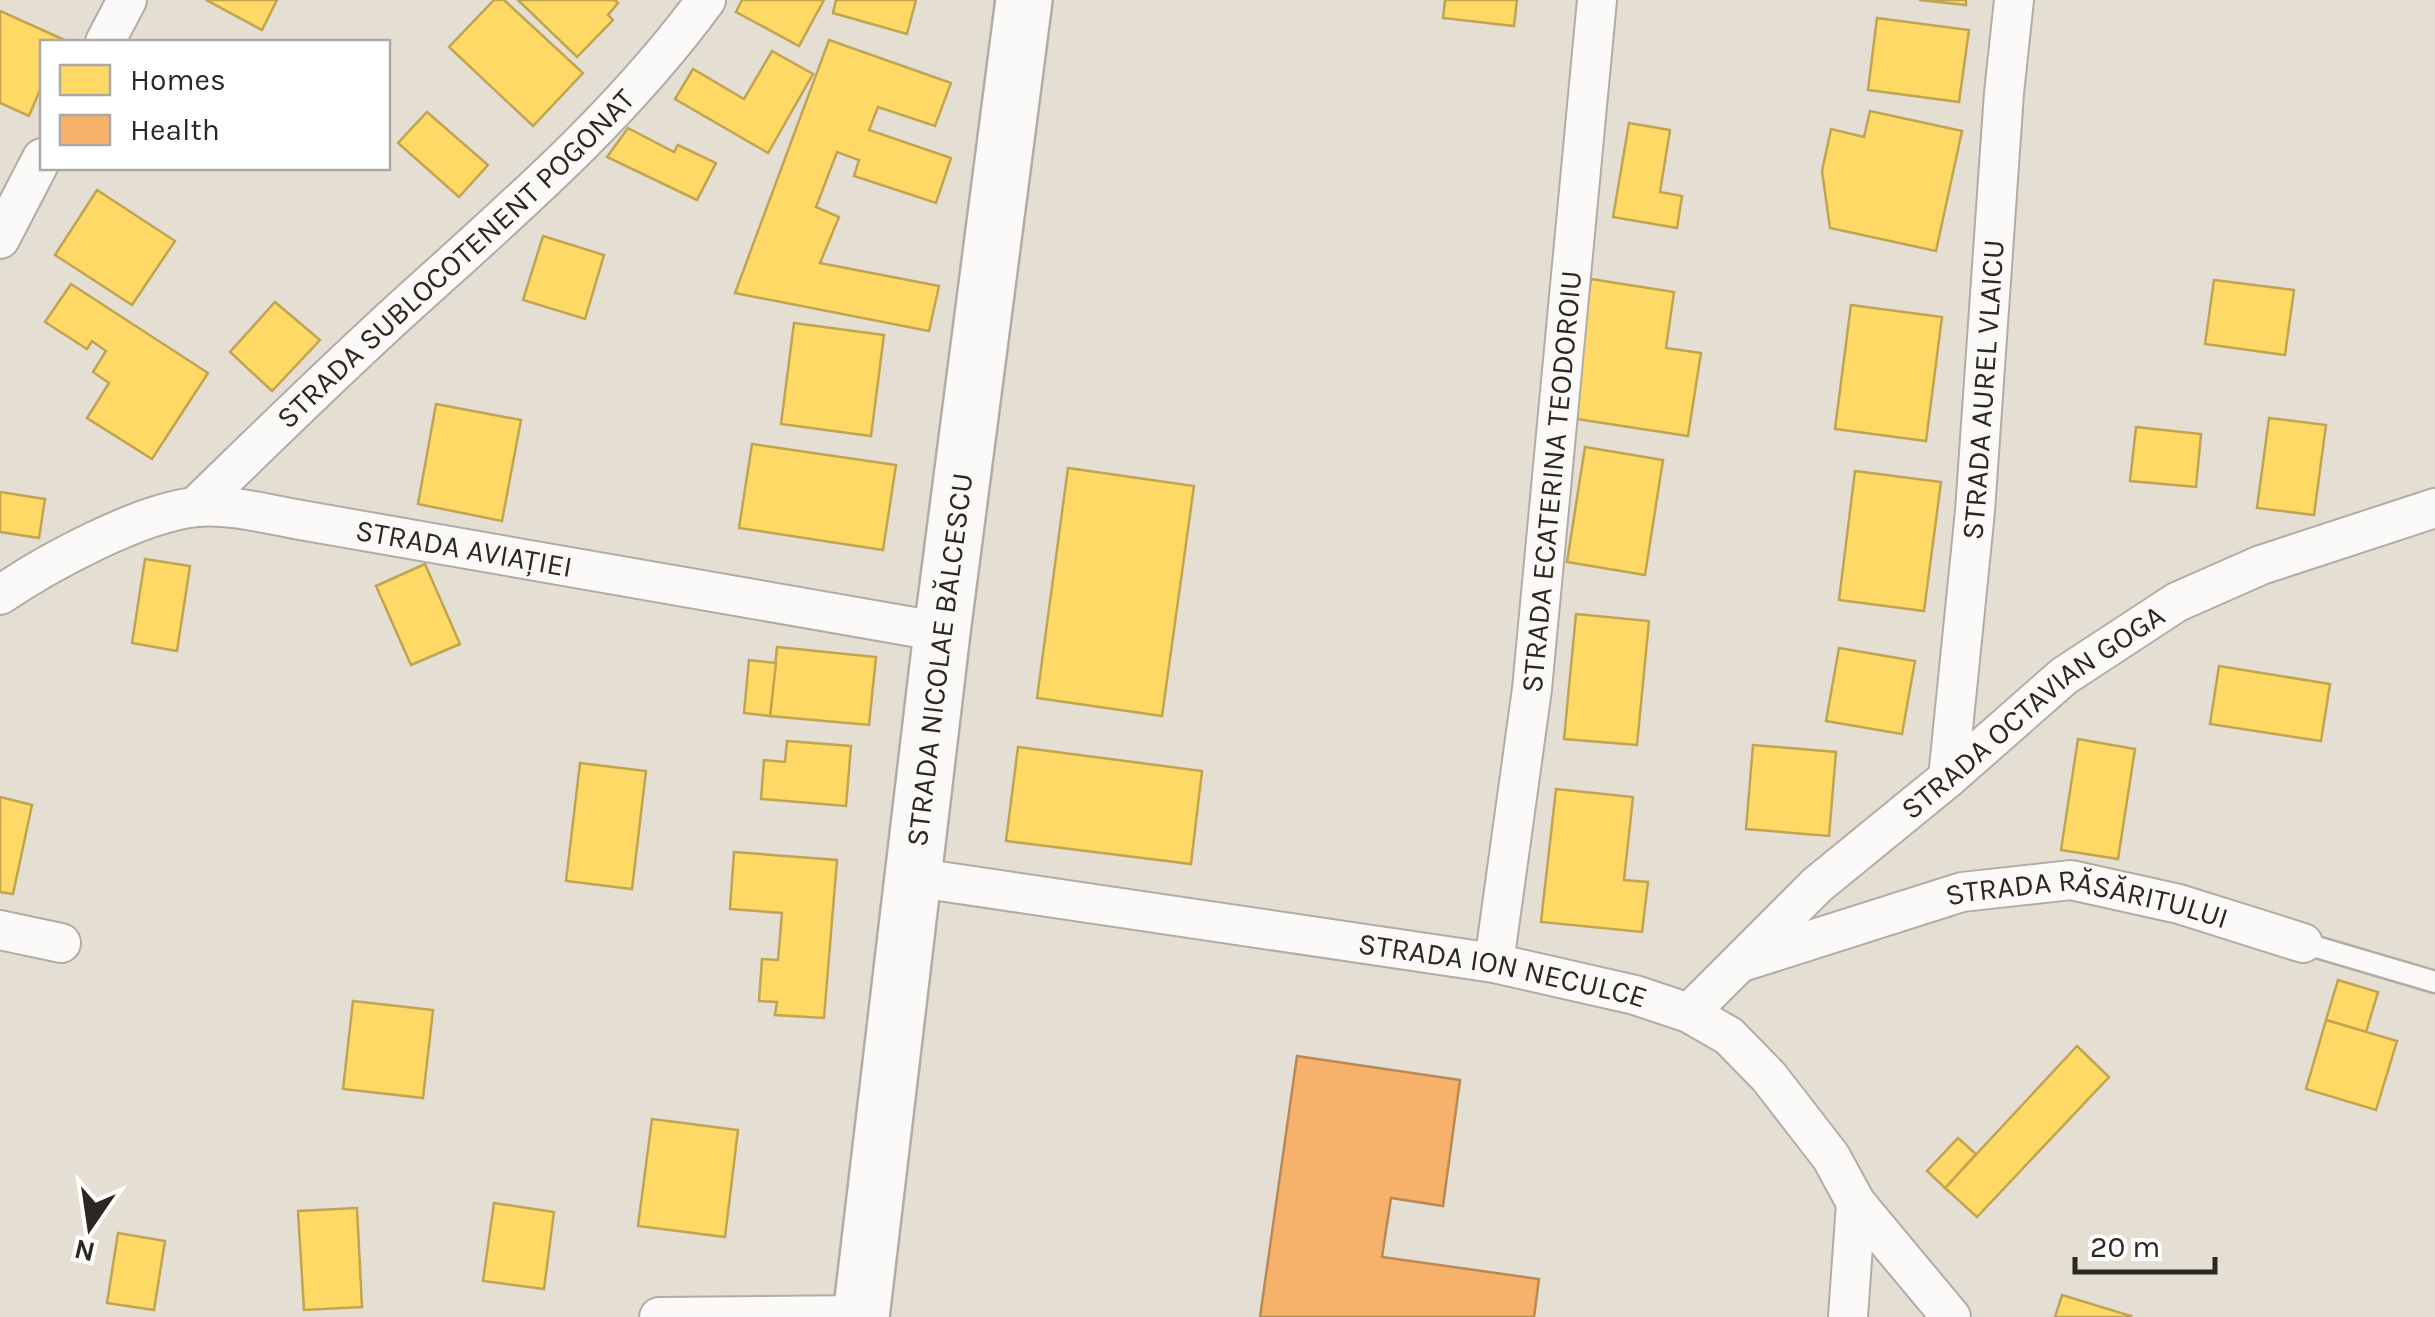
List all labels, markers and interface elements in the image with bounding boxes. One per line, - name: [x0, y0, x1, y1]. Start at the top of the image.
- legend: [40, 40, 390, 170]
- text: Homes: [130, 62, 226, 98]
- street label: STRADA SUBLOCOTENENT POGONAT: [269, 81, 642, 436]
- text: Health: [130, 112, 220, 148]
- street label: STRADA AUREL VLAICU: [1954, 238, 2012, 541]
- street label: STRADA ECATERINA TEODOROIU: [1514, 269, 1589, 694]
- street label: STRADA NICOLAE BĂLCESCU: [899, 471, 980, 849]
- street label: STRADA AVIAȚIEI: [353, 512, 575, 585]
- street label: STRADA OCTAVIAN GOGA: [1894, 597, 2171, 827]
- street label: STRADA RĂSĂRITULUI: [1941, 862, 2233, 936]
- street label: STRADA ION NECULCE: [1356, 925, 1652, 1016]
- north arrow: [40, 1177, 140, 1277]
- scale bar: [2075, 1212, 2215, 1274]
- text: 20 m: [2090, 1229, 2160, 1265]
- text: N: [71, 1233, 98, 1269]

